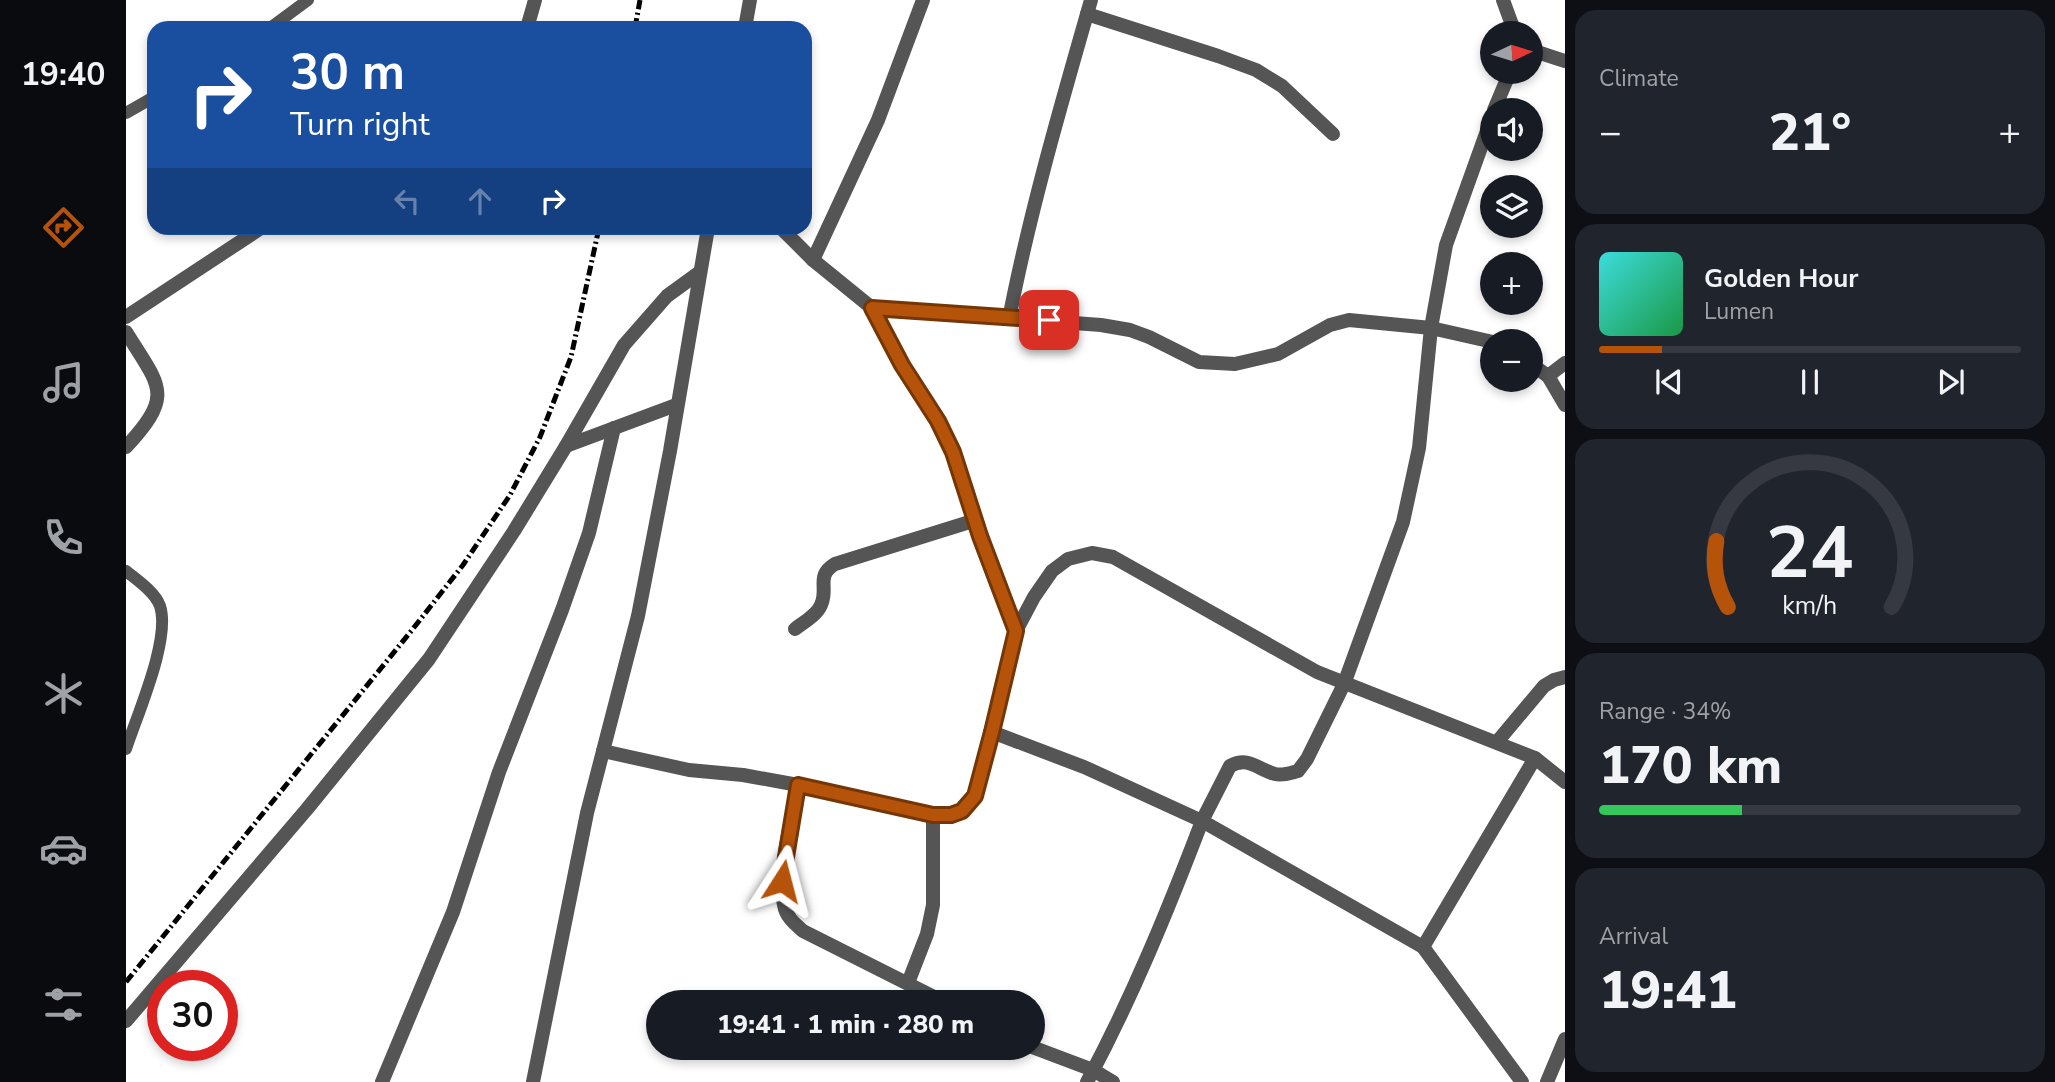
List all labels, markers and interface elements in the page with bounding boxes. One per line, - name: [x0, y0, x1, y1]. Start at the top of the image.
- north arrow: [1480, 21, 1544, 84]
- map controls: [1480, 21, 1543, 392]
- text: 30 m: [290, 39, 405, 106]
- icon: right: [175, 49, 266, 140]
- text: 19:40: [21, 53, 105, 96]
- text: Climate: [1599, 63, 1679, 94]
- text: 21°: [1769, 97, 1851, 168]
- button: sound: [1480, 98, 1543, 161]
- text: Turn right: [290, 103, 430, 146]
- text: −: [1599, 107, 1622, 158]
- text: +: [1998, 107, 2021, 158]
- button: layers: [1480, 175, 1543, 238]
- icon: left: [388, 182, 426, 220]
- icon: ahead: [461, 182, 499, 220]
- icon: right: [534, 182, 572, 220]
- icon: directions: [39, 203, 88, 252]
- button: +: [1480, 252, 1543, 315]
- text: Golden Hour: [1704, 261, 1859, 296]
- pin: [1019, 290, 1079, 350]
- text: Lumen: [1704, 296, 1774, 327]
- icon: arrive: [1030, 301, 1068, 339]
- button: −: [1480, 329, 1543, 392]
- icon: music: [39, 358, 88, 407]
- icon: previous: [1650, 363, 1688, 401]
- icon: pause: [1791, 363, 1829, 401]
- icon: next: [1932, 363, 1970, 401]
- text: 24: [1766, 503, 1854, 603]
- icon: phone: [39, 513, 88, 562]
- text: km/h: [1782, 589, 1838, 623]
- icon: climate: [39, 669, 88, 718]
- text: Range · 34%: [1599, 696, 1731, 727]
- text: 170 km: [1599, 730, 1782, 801]
- icon: car: [39, 824, 88, 873]
- position arrow: [745, 844, 819, 918]
- text: Arrival: [1599, 921, 1668, 952]
- text: 19:41: [1599, 955, 1737, 1026]
- speed limit sign: 30: [147, 970, 238, 1061]
- icon: filters: [39, 980, 88, 1029]
- text: 19:41 · 1 min · 280 m: [717, 1007, 974, 1042]

